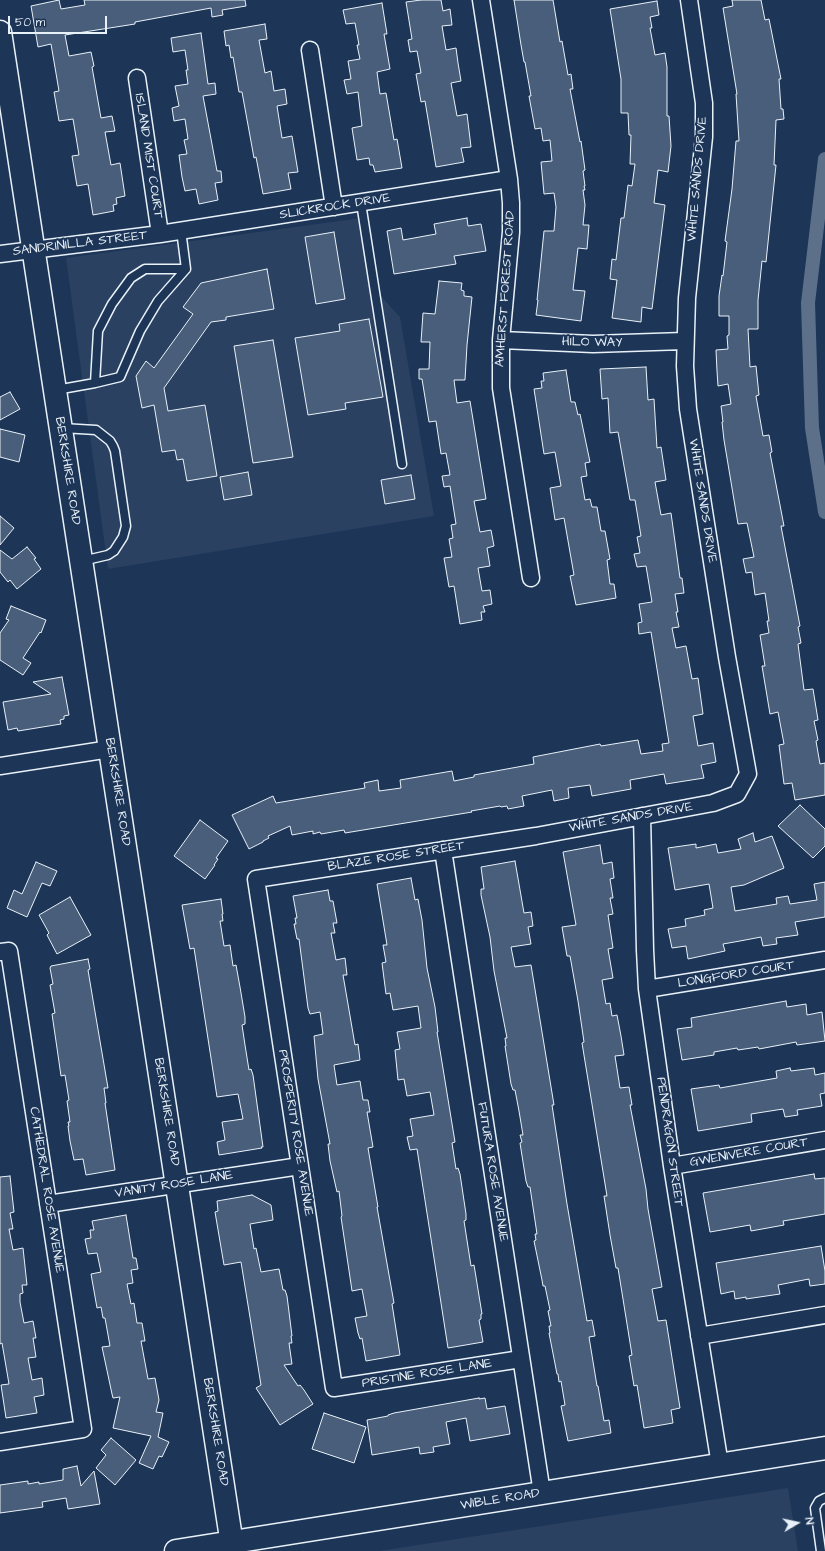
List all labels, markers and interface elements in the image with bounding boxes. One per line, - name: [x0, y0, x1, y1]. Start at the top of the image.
- scale bar: [10, 8, 109, 34]
- text: 50 m: [15, 14, 45, 31]
- street label: ISLAND MIST COURT: [130, 92, 166, 220]
- street label: WHITE SANDS DRIVE: [685, 116, 711, 242]
- street label: SLICKROCK DRIVE: [278, 191, 392, 223]
- street label: AMHERST FOREST ROAD: [493, 210, 519, 368]
- street label: SANDRINILLA STREET: [12, 228, 148, 260]
- street label: HILO WAY: [562, 335, 622, 351]
- street label: BERKSHIRE ROAD: [51, 416, 83, 526]
- street label: WHITE SANDS DRIVE: [684, 438, 720, 564]
- street label: BERKSHIRE ROAD: [101, 737, 133, 847]
- street label: WHITE SANDS DRIVE: [568, 799, 694, 837]
- street label: BLAZE ROSE STREET: [327, 838, 465, 876]
- street label: LONGFORD COURT: [676, 958, 796, 992]
- street label: PROSPERITY ROSE AVENUE: [274, 1049, 316, 1217]
- street label: BERKSHIRE ROAD: [150, 1057, 182, 1167]
- street label: PENDRAGON STREET: [652, 1076, 686, 1208]
- street label: FUTURA ROSE AVENUE: [473, 1101, 511, 1243]
- street label: CATHEDRAL ROSE AVENUE: [25, 1106, 67, 1274]
- street label: GWENIVERE COURT: [689, 1135, 809, 1171]
- street label: VANITY ROSE LANE: [114, 1168, 234, 1202]
- street label: PRISTINE ROSE LANE: [361, 1356, 493, 1392]
- street label: BERKSHIRE ROAD: [199, 1377, 231, 1487]
- street label: WIBLE ROAD: [459, 1486, 541, 1514]
- north arrow: [777, 1503, 817, 1543]
- text: N: [801, 1516, 817, 1526]

